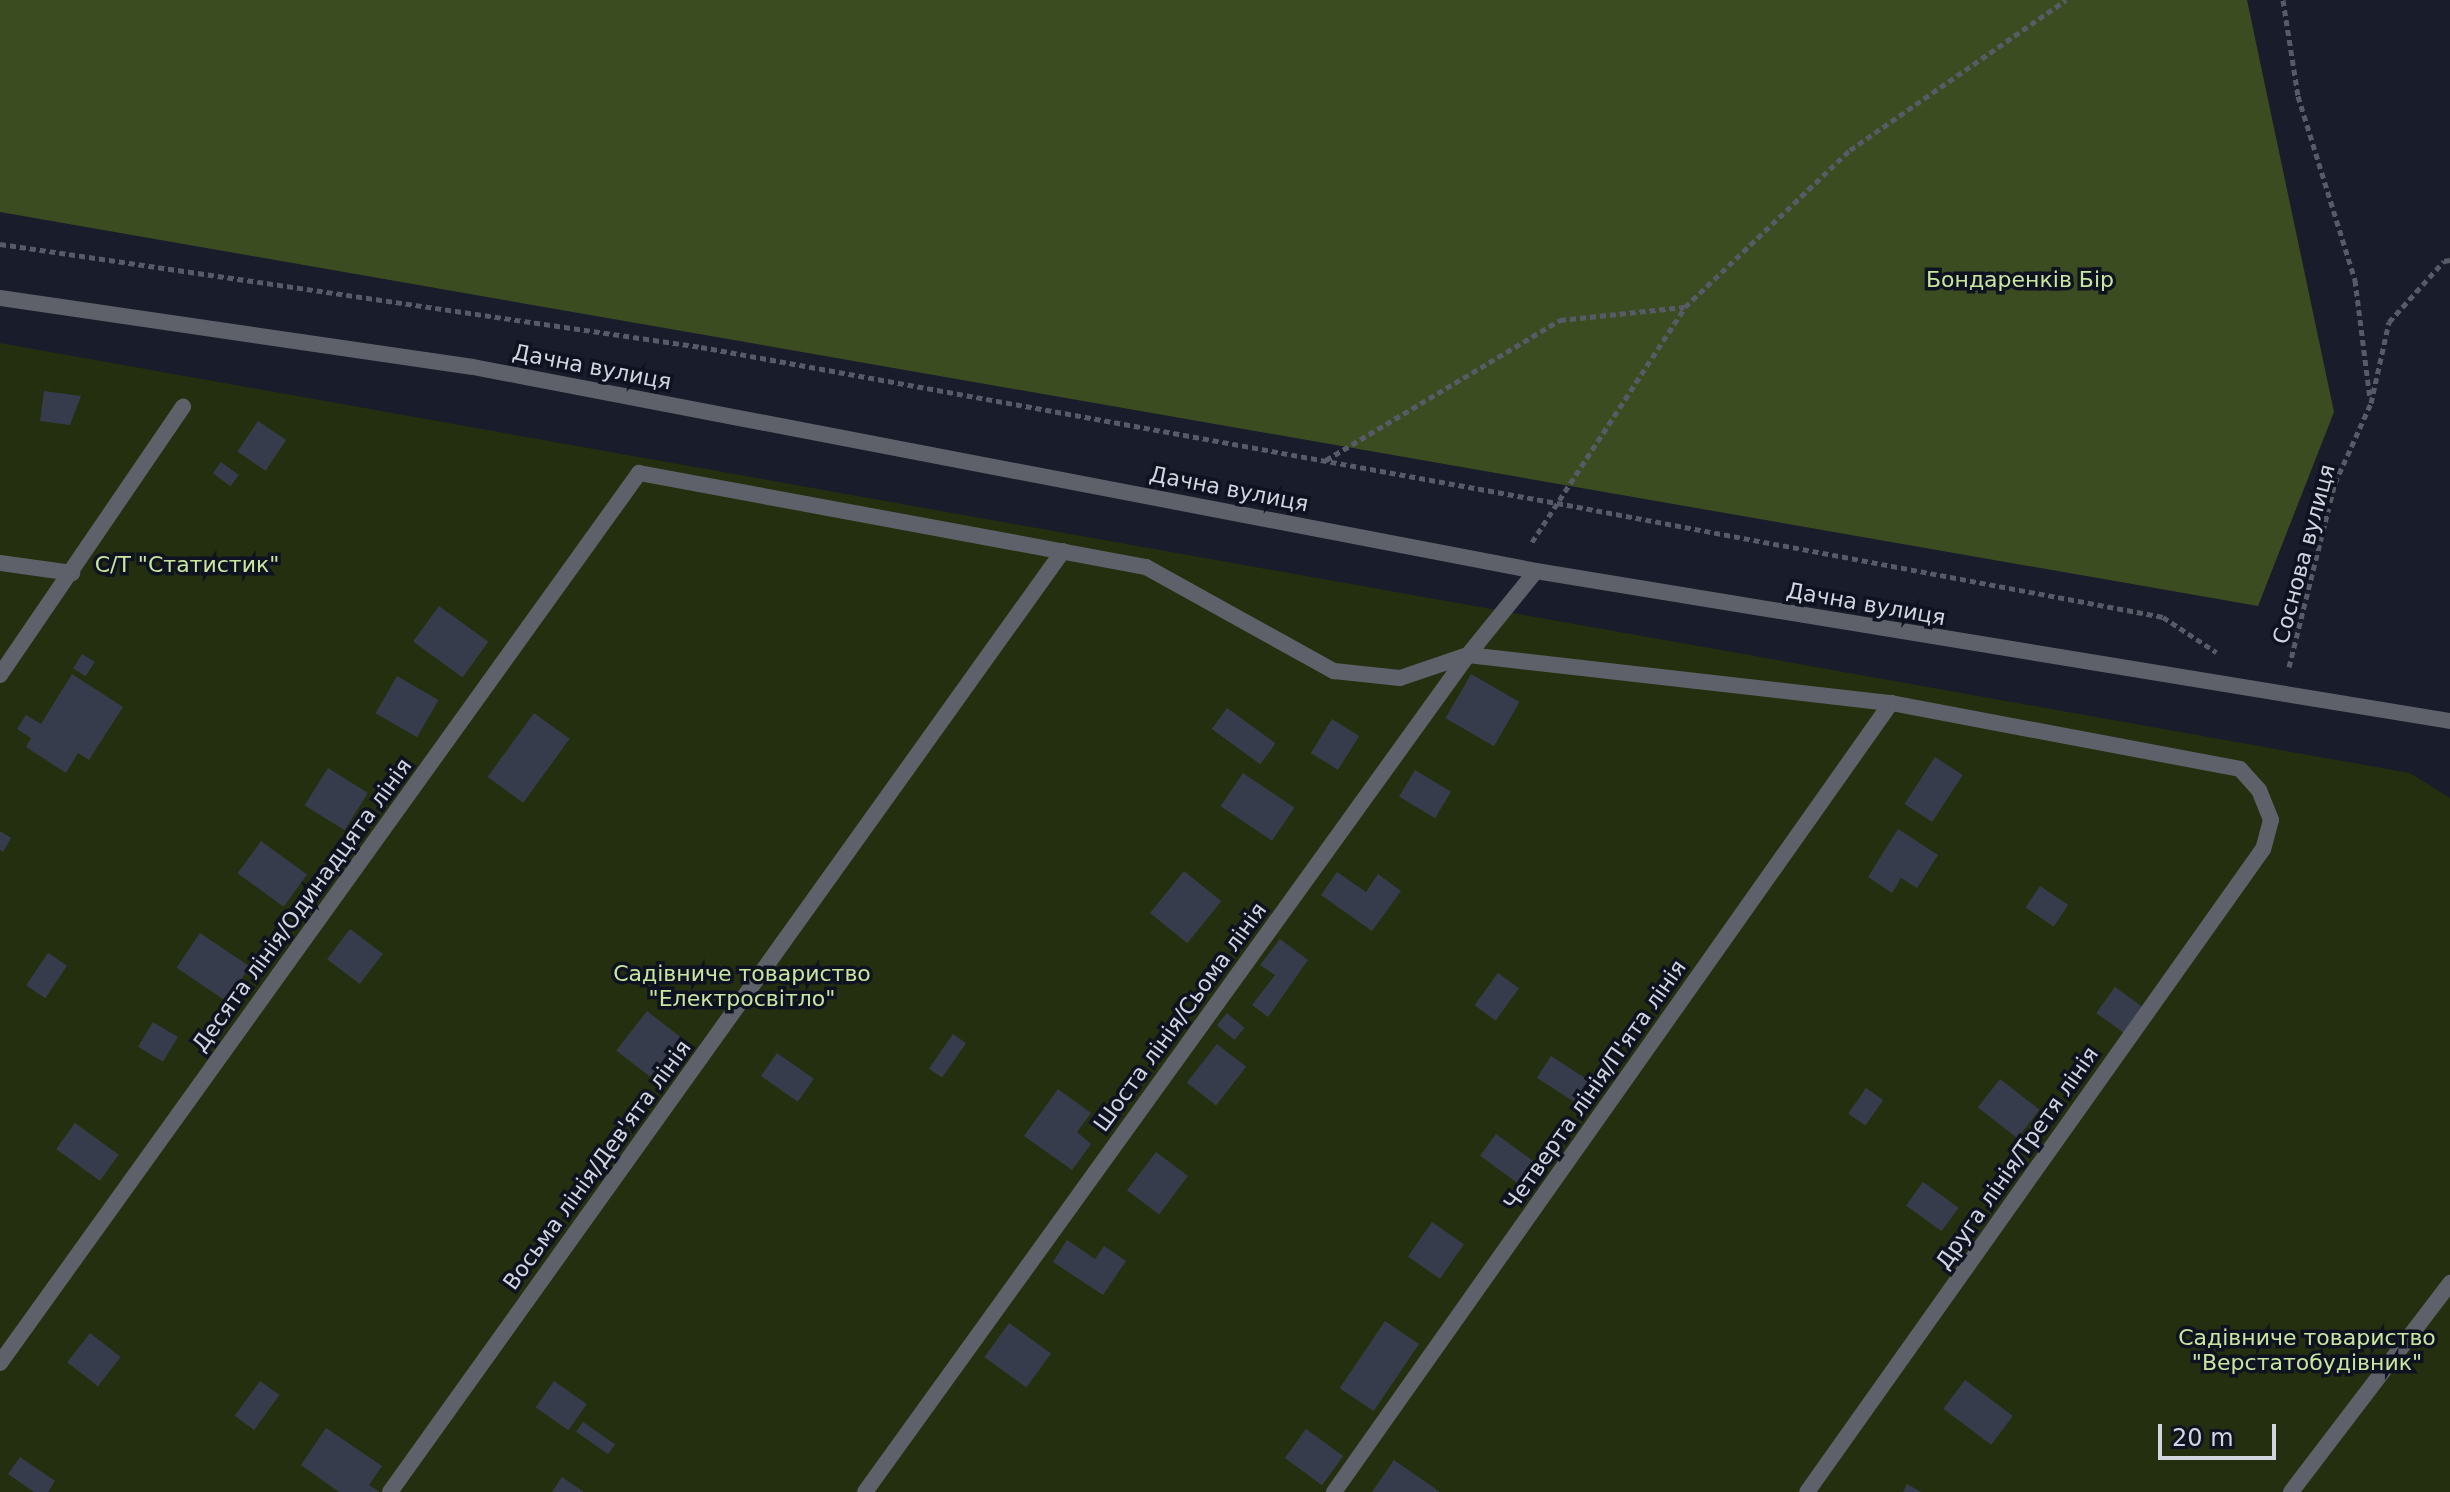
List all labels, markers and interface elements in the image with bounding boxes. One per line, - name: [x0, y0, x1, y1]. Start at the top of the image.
- park label: Бондаренків Бір: [1926, 267, 2114, 293]
- street label: Дачна вулиця: [510, 339, 674, 395]
- street label: Дачна вулиця: [1147, 461, 1311, 517]
- street label: Соснова вулиця: [2267, 461, 2341, 647]
- park label: С/Т "Статистик": [95, 552, 279, 578]
- street label: Дачна вулиця: [1784, 577, 1948, 631]
- street label: Десята лінія/Одинадцята лінія: [187, 753, 417, 1057]
- street label: Шоста лінія/Сьома лінія: [1088, 897, 1272, 1137]
- street label: Четверта лінія/П'ята лінія: [1498, 955, 1692, 1215]
- park label: Садівниче товариство "Електросвітло": [613, 960, 871, 1012]
- street label: Восьма лінія/Дев'ята лінія: [498, 1035, 696, 1295]
- street label: Друга лінія/Третя лінія: [1930, 1042, 2104, 1274]
- park label: Садівниче товариство "Верстатобудівник": [2178, 1324, 2436, 1376]
- scale bar: [2162, 1408, 2280, 1458]
- text: 20 m: [2172, 1424, 2234, 1452]

